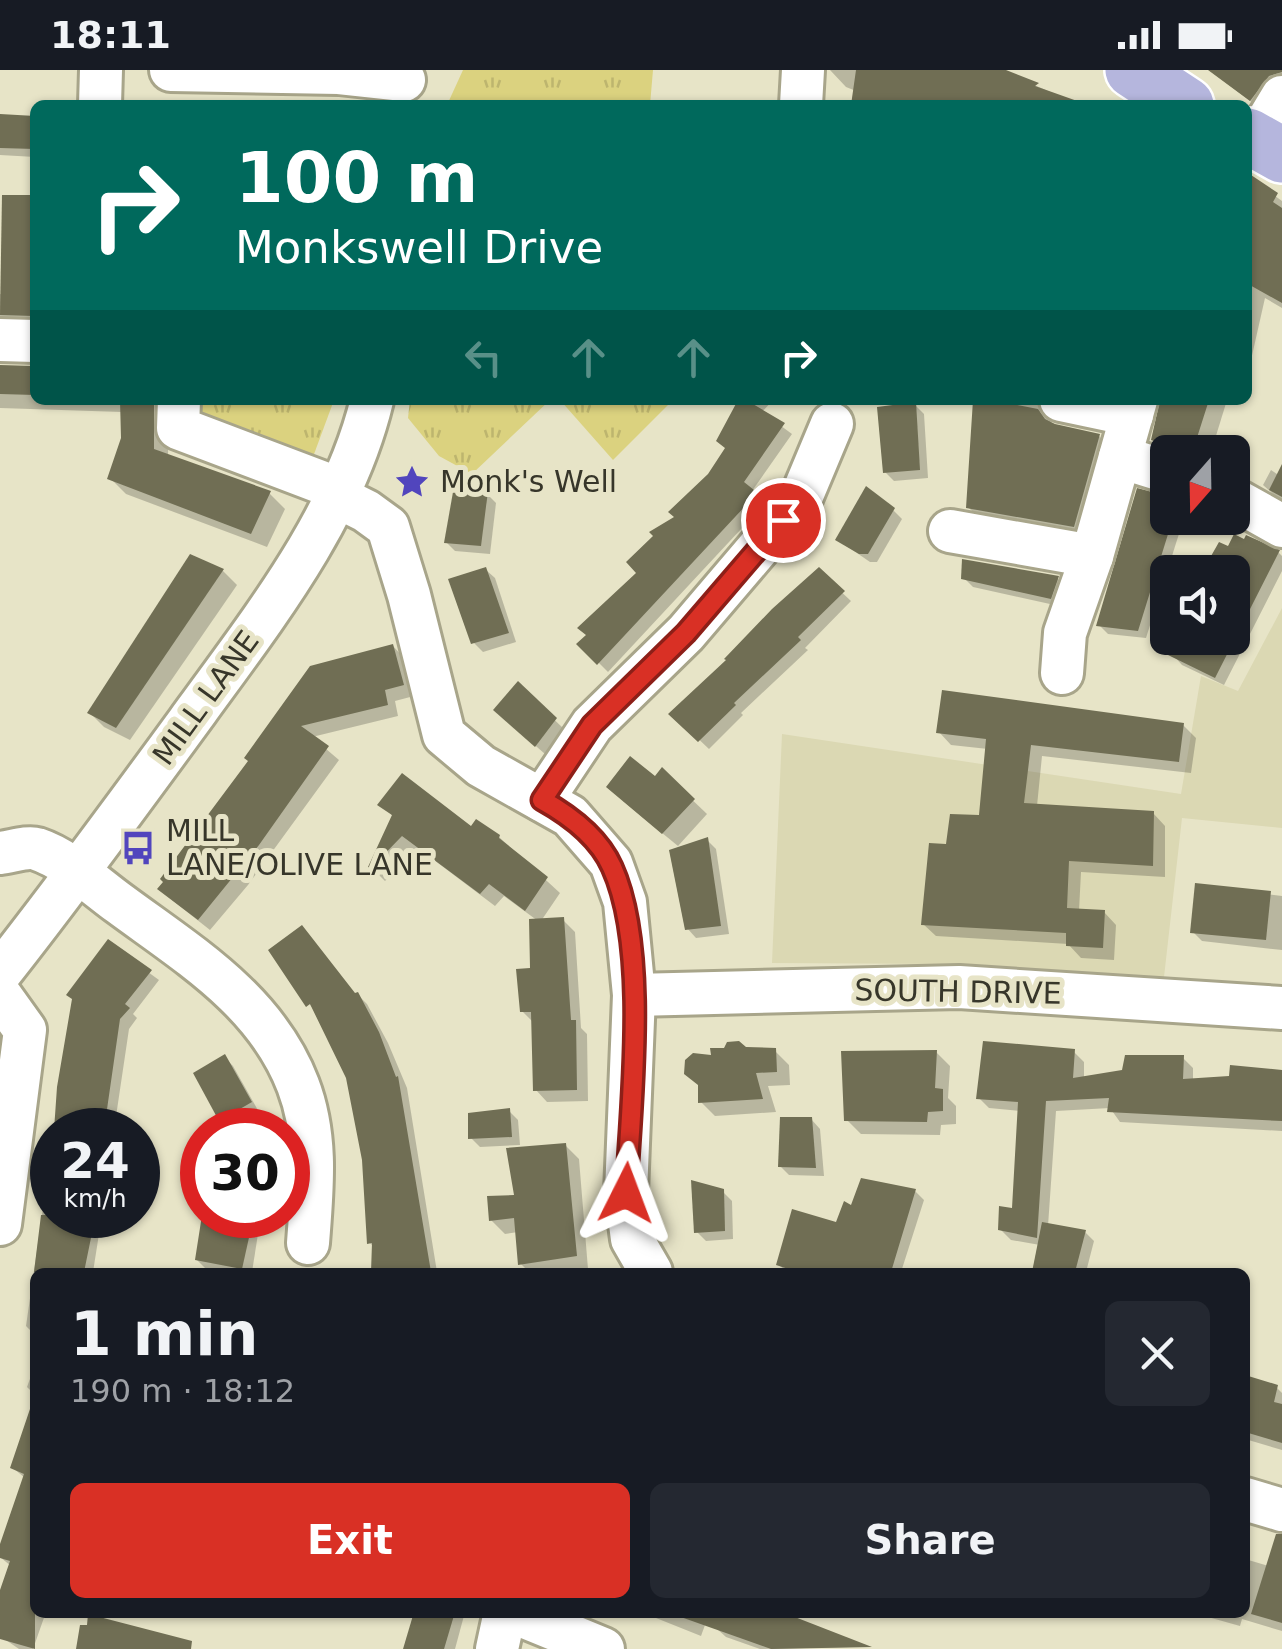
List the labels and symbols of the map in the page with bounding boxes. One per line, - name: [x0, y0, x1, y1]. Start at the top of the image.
- north arrow: [1150, 435, 1250, 535]
- place icon: Monk's Well: [393, 463, 431, 501]
- place label: Monk's Well: [440, 464, 617, 499]
- pin: [741, 478, 826, 563]
- street label: MILL LANE: [145, 624, 266, 772]
- place label: MILL LANE/OLIVE LANE: [166, 813, 433, 882]
- bus stop icon: MILL LANE/OLIVE LANE: [119, 829, 157, 867]
- street label: SOUTH DRIVE: [854, 972, 1062, 1011]
- speed limit sign: 30: [180, 1108, 310, 1238]
- position arrow: [574, 1141, 678, 1245]

